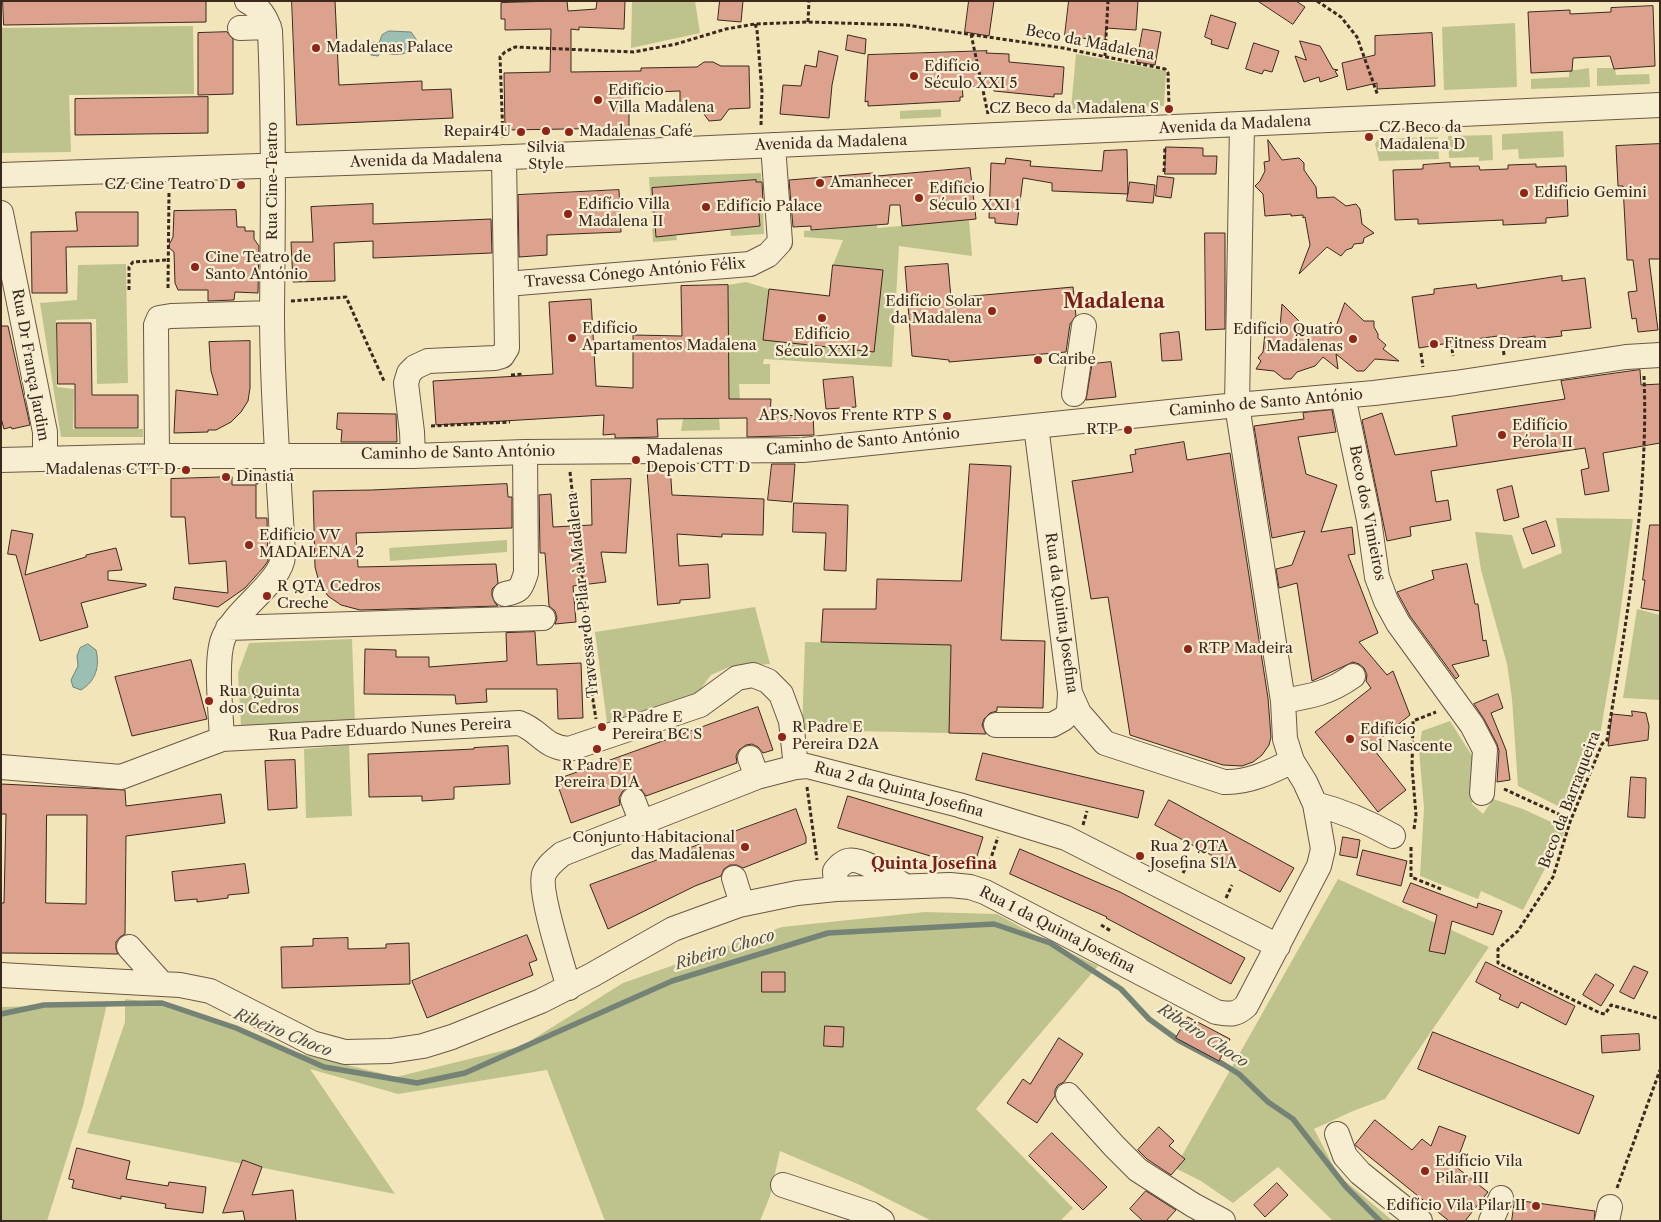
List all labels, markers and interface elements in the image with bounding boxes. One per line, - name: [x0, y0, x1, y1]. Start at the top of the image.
- street label: Beco da Madalena: [1024, 22, 1156, 64]
- place label: Madalenas Palace: [326, 39, 453, 57]
- marker: Madalenas Palace: [310, 42, 322, 54]
- place label: Edifício Século XXI 5: [924, 58, 1018, 93]
- marker: Edifício Século XXI 5: [908, 70, 920, 82]
- place label: Edifício Villa Madalena: [608, 82, 714, 117]
- marker: Edifício Villa Madalena: [592, 94, 604, 106]
- place label: CZ Beco da Madalena S: [989, 100, 1159, 118]
- marker: CZ Beco da Madalena S: [1163, 103, 1175, 115]
- street label: Avenida da Madalena: [1158, 112, 1312, 138]
- place label: CZ Beco da Madalena D: [1379, 119, 1465, 154]
- street label: Rua Cine-Teatro: [264, 122, 282, 240]
- place label: Repair4U: [443, 123, 511, 141]
- place label: Madalenas Café: [579, 123, 693, 141]
- marker: Silvia Style: [540, 125, 552, 137]
- marker: Repair4U: [515, 126, 527, 138]
- marker: Madalenas Café: [563, 126, 575, 138]
- street label: Avenida da Madalena: [754, 131, 908, 155]
- marker: CZ Beco da Madalena D: [1363, 131, 1375, 143]
- place label: Silvia Style: [527, 139, 565, 174]
- street label: Avenida da Madalena: [349, 148, 503, 172]
- place label: Amanhecer: [830, 174, 913, 192]
- place label: CZ Cine Teatro D: [104, 176, 231, 194]
- marker: Amanhecer: [814, 177, 826, 189]
- marker: CZ Cine Teatro D: [235, 179, 247, 191]
- place label: Edifício Século XXI 1: [929, 180, 1021, 215]
- place label: Edifício Gemini: [1534, 184, 1647, 202]
- marker: Edifício Gemini: [1518, 187, 1530, 199]
- marker: Edifício Século XXI 1: [913, 192, 925, 204]
- place label: Edifício Villa Madalena II: [578, 196, 670, 231]
- place label: Edifício Palace: [716, 198, 822, 216]
- marker: Edifício Palace: [700, 201, 712, 213]
- marker: Edifício Villa Madalena II: [562, 208, 574, 220]
- place label: Cine Teatro de Santo António: [205, 249, 311, 284]
- street label: Travessa Cónego António Félix: [524, 254, 746, 292]
- marker: Cine Teatro de Santo António: [189, 261, 201, 273]
- street label: Rua Dr França Jardim: [8, 287, 52, 443]
- district label: Madalena: [1063, 290, 1165, 314]
- place label: Edifício Solar da Madalena: [885, 293, 982, 328]
- marker: Edifício Solar da Madalena: [986, 305, 998, 317]
- marker: Edifício Século XXI 2: [816, 312, 828, 324]
- place label: Edifício Apartamentos Madalena: [582, 320, 757, 355]
- place label: Edifício Quatro Madalenas: [1233, 321, 1343, 356]
- place label: Edifício Século XXI 2: [775, 326, 869, 361]
- marker: Edifício Apartamentos Madalena: [566, 332, 578, 344]
- marker: Edifício Quatro Madalenas: [1347, 333, 1359, 345]
- place label: Fitness Dream: [1444, 335, 1547, 353]
- marker: Fitness Dream: [1428, 338, 1440, 350]
- place label: Caribe: [1048, 351, 1096, 369]
- marker: Caribe: [1032, 354, 1044, 366]
- street label: Caminho de Santo António: [1168, 386, 1364, 420]
- place label: APS Novos Frente RTP S: [759, 407, 937, 425]
- marker: APS Novos Frente RTP S: [941, 410, 953, 422]
- place label: Edifício Pérola II: [1512, 417, 1573, 452]
- place label: RTP: [1086, 421, 1118, 439]
- marker: RTP: [1122, 424, 1134, 436]
- street label: Caminho de Santo António: [765, 425, 961, 459]
- marker: Edifício Pérola II: [1496, 429, 1508, 441]
- street label: Caminho de Santo António: [361, 442, 555, 464]
- place label: Madalenas Depois CTT D: [646, 442, 750, 477]
- street label: Beco dos Vimieiros: [1345, 444, 1389, 582]
- marker: Madalenas Depois CTT D: [630, 454, 642, 466]
- place label: Madalenas CTT D: [45, 461, 176, 479]
- marker: Madalenas CTT D: [180, 464, 192, 476]
- place label: Dinastia: [236, 468, 294, 486]
- marker: Dinastia: [220, 471, 232, 483]
- street label: Travessa do Pilar à Madalena: [563, 491, 603, 699]
- place label: Edifício VV MADALENA 2: [259, 527, 364, 562]
- street label: Rua da Quinta Josefina: [1041, 532, 1081, 694]
- marker: Edifício VV MADALENA 2: [243, 539, 255, 551]
- place label: R QTA Cedros Creche: [277, 578, 381, 613]
- marker: R QTA Cedros Creche: [261, 590, 273, 602]
- place label: RTP Madeira: [1198, 640, 1293, 658]
- marker: RTP Madeira: [1182, 643, 1194, 655]
- place label: Rua Quinta dos Cedros: [219, 683, 300, 718]
- marker: Rua Quinta dos Cedros: [203, 695, 215, 707]
- place label: R Padre E Pereira BC S: [612, 709, 702, 744]
- street label: Rua Padre Eduardo Nunes Pereira: [268, 715, 512, 745]
- place label: R Padre E Pereira D2A: [792, 719, 879, 754]
- marker: R Padre E Pereira BC S: [596, 721, 608, 733]
- place label: Edifício Sol Nascente: [1360, 721, 1452, 756]
- street label: Beco da Barraqueira: [1536, 729, 1604, 871]
- marker: R Padre E Pereira D2A: [776, 731, 788, 743]
- marker: Edifício Sol Nascente: [1344, 733, 1356, 745]
- marker: R Padre E Pereira D1A: [591, 743, 603, 755]
- place label: R Padre E Pereira D1A: [554, 757, 640, 792]
- street label: Rua 2 da Quinta Josefina: [812, 759, 986, 821]
- place label: Conjunto Habitacional das Madalenas: [573, 829, 735, 864]
- place label: Rua 2 QTA Josefina S1A: [1150, 838, 1237, 873]
- marker: Conjunto Habitacional das Madalenas: [739, 841, 751, 853]
- marker: Rua 2 QTA Josefina S1A: [1134, 850, 1146, 862]
- district label: Quinta Josefina: [871, 854, 997, 874]
- street label: Rua 1 da Quinta Josefina: [976, 883, 1138, 977]
- water label: Ribeiro Choco: [673, 926, 777, 974]
- water label: Ribeiro Choco: [1154, 1000, 1252, 1072]
- water label: Ribeiro Choco: [231, 1005, 335, 1061]
- place label: Edifício Vila Pilar III: [1435, 1153, 1523, 1188]
- marker: Edifício Vila Pilar III: [1419, 1165, 1431, 1177]
- place label: Edifício Vila Pilar II: [1386, 1197, 1526, 1215]
- marker: Edifício Vila Pilar II: [1530, 1200, 1542, 1212]

